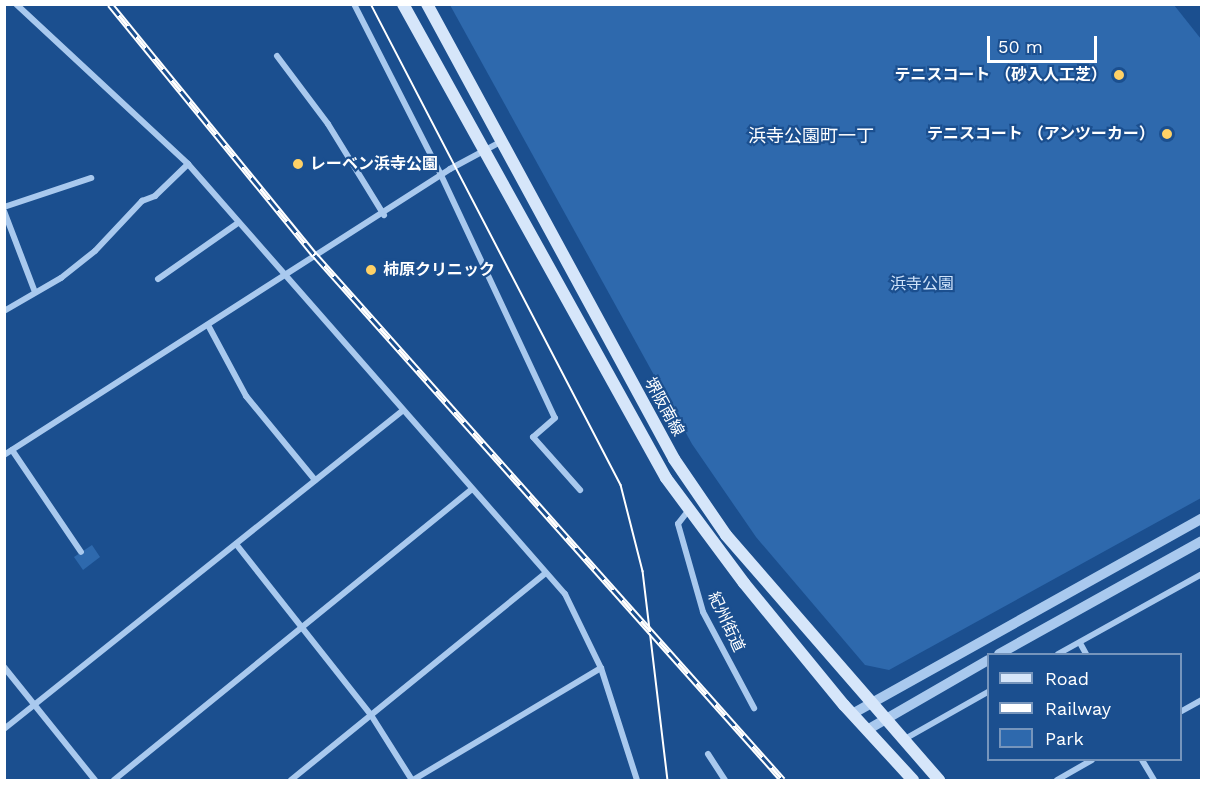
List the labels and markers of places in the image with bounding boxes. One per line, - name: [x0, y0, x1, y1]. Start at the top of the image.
- place label: テニスコート （砂入人工芝）: [894, 65, 1107, 85]
- marker: テニスコート （砂入人工芝）: [1112, 68, 1126, 82]
- place label: テニスコート （アンツーカー）: [926, 124, 1155, 144]
- marker: テニスコート （アンツーカー）: [1160, 127, 1174, 141]
- place label: レーベン浜寺公園: [310, 154, 438, 174]
- marker: レーベン浜寺公園: [291, 157, 305, 171]
- place label: 柿原クリニック: [383, 260, 495, 280]
- marker: 柿原クリニック: [364, 263, 378, 277]

